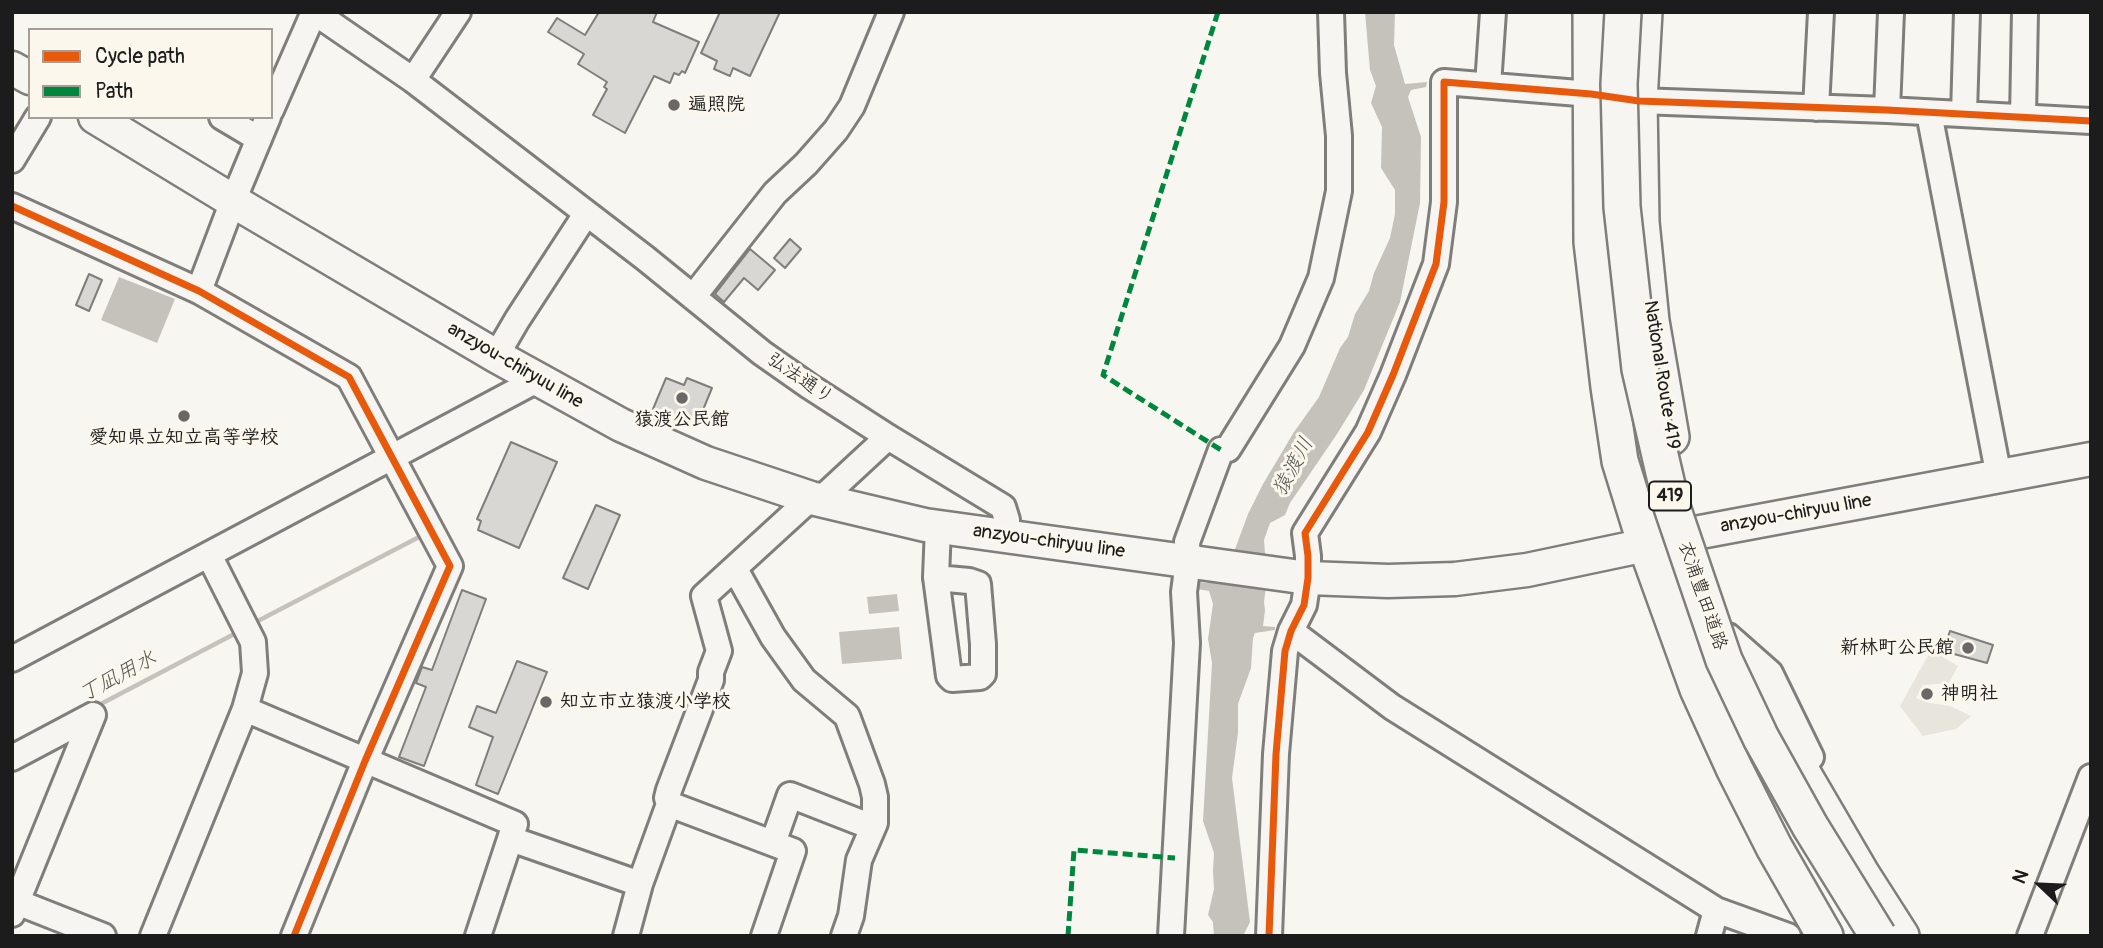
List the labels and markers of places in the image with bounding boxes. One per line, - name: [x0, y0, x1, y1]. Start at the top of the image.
- place label: 遍照院: [688, 94, 745, 116]
- marker: 遍照院: [666, 97, 682, 113]
- marker: 猿渡公民館: [674, 390, 690, 406]
- marker: 愛知県立知立高等学校: [176, 408, 192, 424]
- place label: 猿渡公民館: [635, 409, 729, 431]
- place label: 愛知県立知立高等学校: [89, 427, 279, 449]
- place label: 新林町公民館: [1840, 637, 1954, 659]
- marker: 新林町公民館: [1960, 640, 1976, 656]
- place label: 神明社: [1941, 683, 1998, 705]
- marker: 神明社: [1919, 686, 1935, 702]
- place label: 知立市立猿渡小学校: [560, 691, 731, 713]
- marker: 知立市立猿渡小学校: [538, 694, 554, 710]

